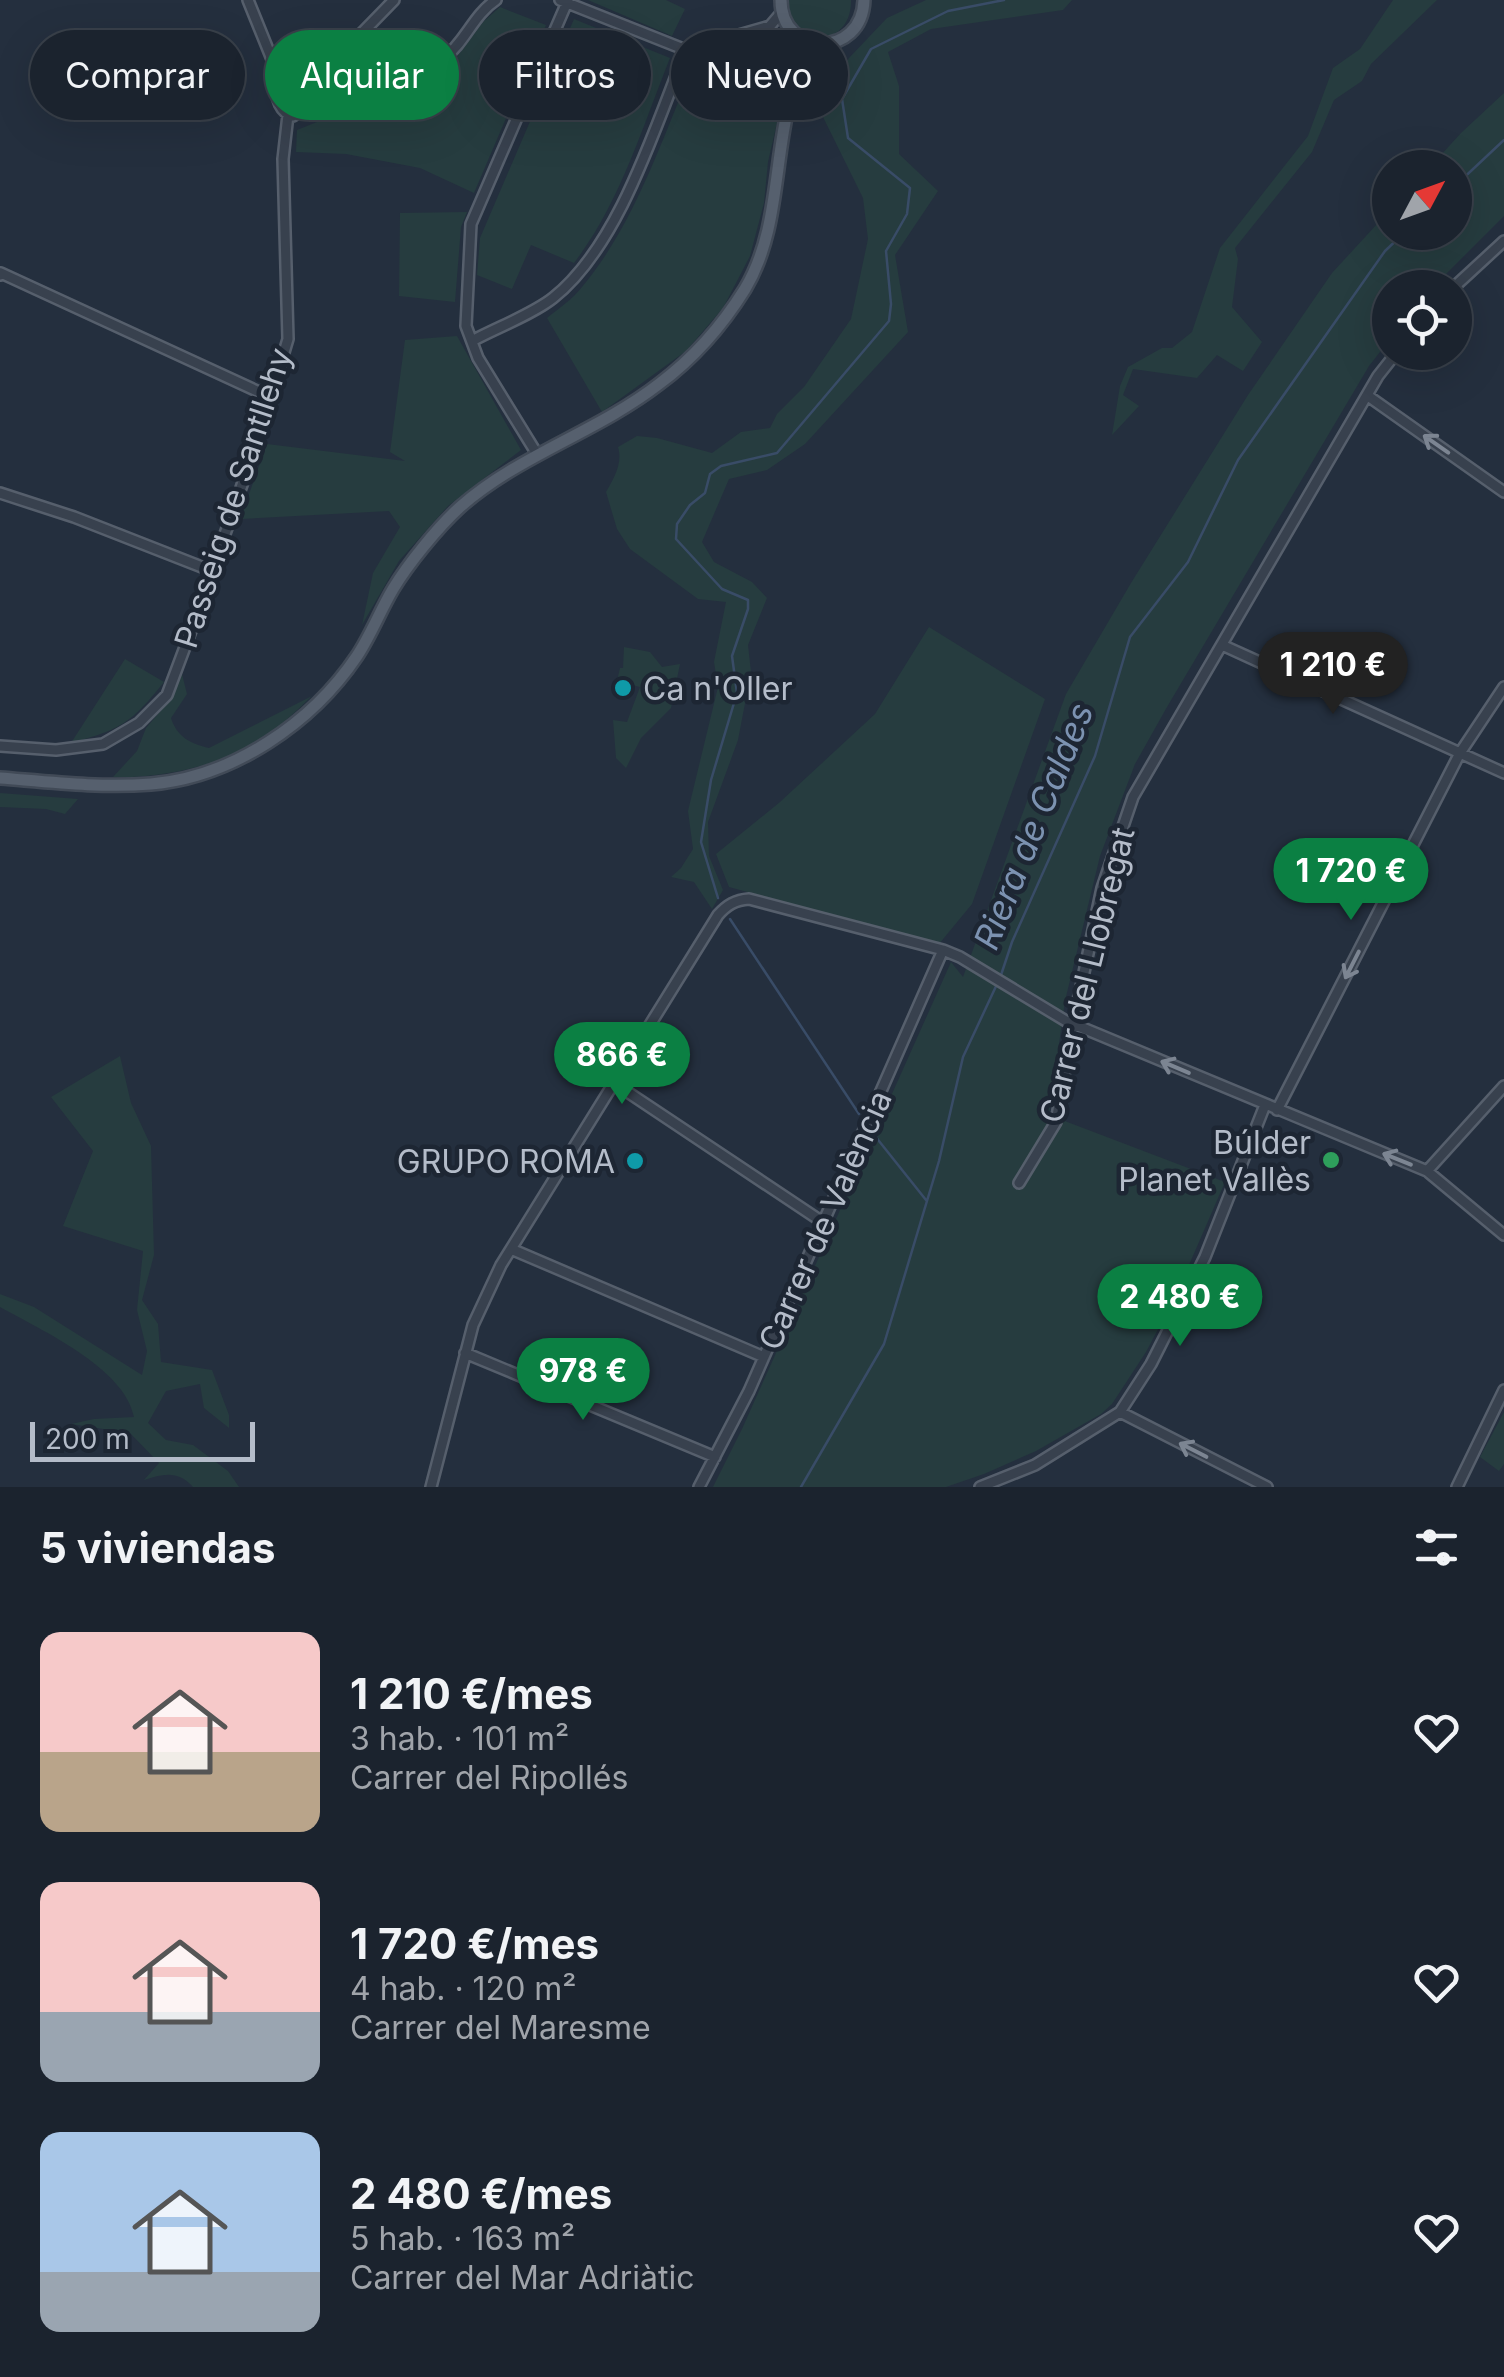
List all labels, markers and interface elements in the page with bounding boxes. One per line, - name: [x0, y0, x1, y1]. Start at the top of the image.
- chip: Comprar: [30, 30, 245, 120]
- chip: Alquilar: [265, 30, 459, 120]
- chip: Filtros: [479, 30, 651, 120]
- chip: Nuevo: [671, 30, 848, 120]
- north arrow: [1372, 150, 1472, 250]
- map controls: [1372, 150, 1472, 370]
- button: locate: [1372, 270, 1472, 370]
- street label: Passeig de Santllehy: [166, 343, 300, 653]
- one-way arrow: [1423, 434, 1450, 455]
- pin: 1 210 €: [1241, 632, 1425, 717]
- text: 1 210 €: [1280, 645, 1386, 684]
- place label: Ca n'Oller: [643, 669, 793, 708]
- marker: Ca n'Oller: [612, 677, 634, 699]
- water label: Riera de Caldes: [964, 697, 1102, 955]
- street label: Carrer del Llobregat: [1031, 823, 1143, 1127]
- pin: 1 720 €: [1259, 838, 1443, 923]
- text: 1 720 €: [1295, 851, 1407, 890]
- one-way arrow: [1342, 949, 1361, 979]
- pin: 866 €: [552, 1022, 692, 1107]
- text: 866 €: [576, 1035, 668, 1074]
- one-way arrow: [1160, 1057, 1191, 1075]
- street label: Carrer de València: [750, 1084, 900, 1356]
- place label: Búlder Planet Vallès: [1118, 1123, 1311, 1199]
- place label: GRUPO ROMA: [397, 1142, 615, 1181]
- one-way arrow: [1382, 1148, 1413, 1166]
- marker: Búlder Planet Vallès: [1320, 1149, 1342, 1171]
- marker: GRUPO ROMA: [624, 1150, 646, 1172]
- pin: 2 480 €: [1088, 1264, 1272, 1349]
- text: 2 480 €: [1119, 1277, 1241, 1316]
- pin: 978 €: [513, 1338, 653, 1423]
- text: 978 €: [539, 1351, 627, 1390]
- scale bar: [30, 1417, 255, 1462]
- text: 200 m: [45, 1422, 130, 1456]
- one-way arrow: [1179, 1440, 1209, 1459]
- icon: filters: [1409, 1520, 1464, 1575]
- text: 5 viviendas: [40, 1522, 275, 1573]
- text: 1 210 €/mes: [350, 1668, 593, 1719]
- icon: home: [120, 1672, 240, 1792]
- icon: heart: [1409, 1705, 1464, 1760]
- text: 3 hab. · 101 m²: [350, 1719, 569, 1758]
- text: Carrer del Ripollés: [350, 1758, 628, 1797]
- text: 1 720 €/mes: [350, 1918, 599, 1969]
- icon: home: [120, 1922, 240, 2042]
- icon: heart: [1409, 1955, 1464, 2010]
- text: 4 hab. · 120 m²: [350, 1969, 576, 2008]
- text: Carrer del Maresme: [350, 2008, 651, 2047]
- text: 2 480 €/mes: [350, 2168, 612, 2219]
- icon: home: [120, 2172, 240, 2292]
- icon: heart: [1409, 2205, 1464, 2260]
- text: 5 hab. · 163 m²: [350, 2219, 575, 2258]
- text: Carrer del Mar Adriàtic: [350, 2258, 694, 2297]

